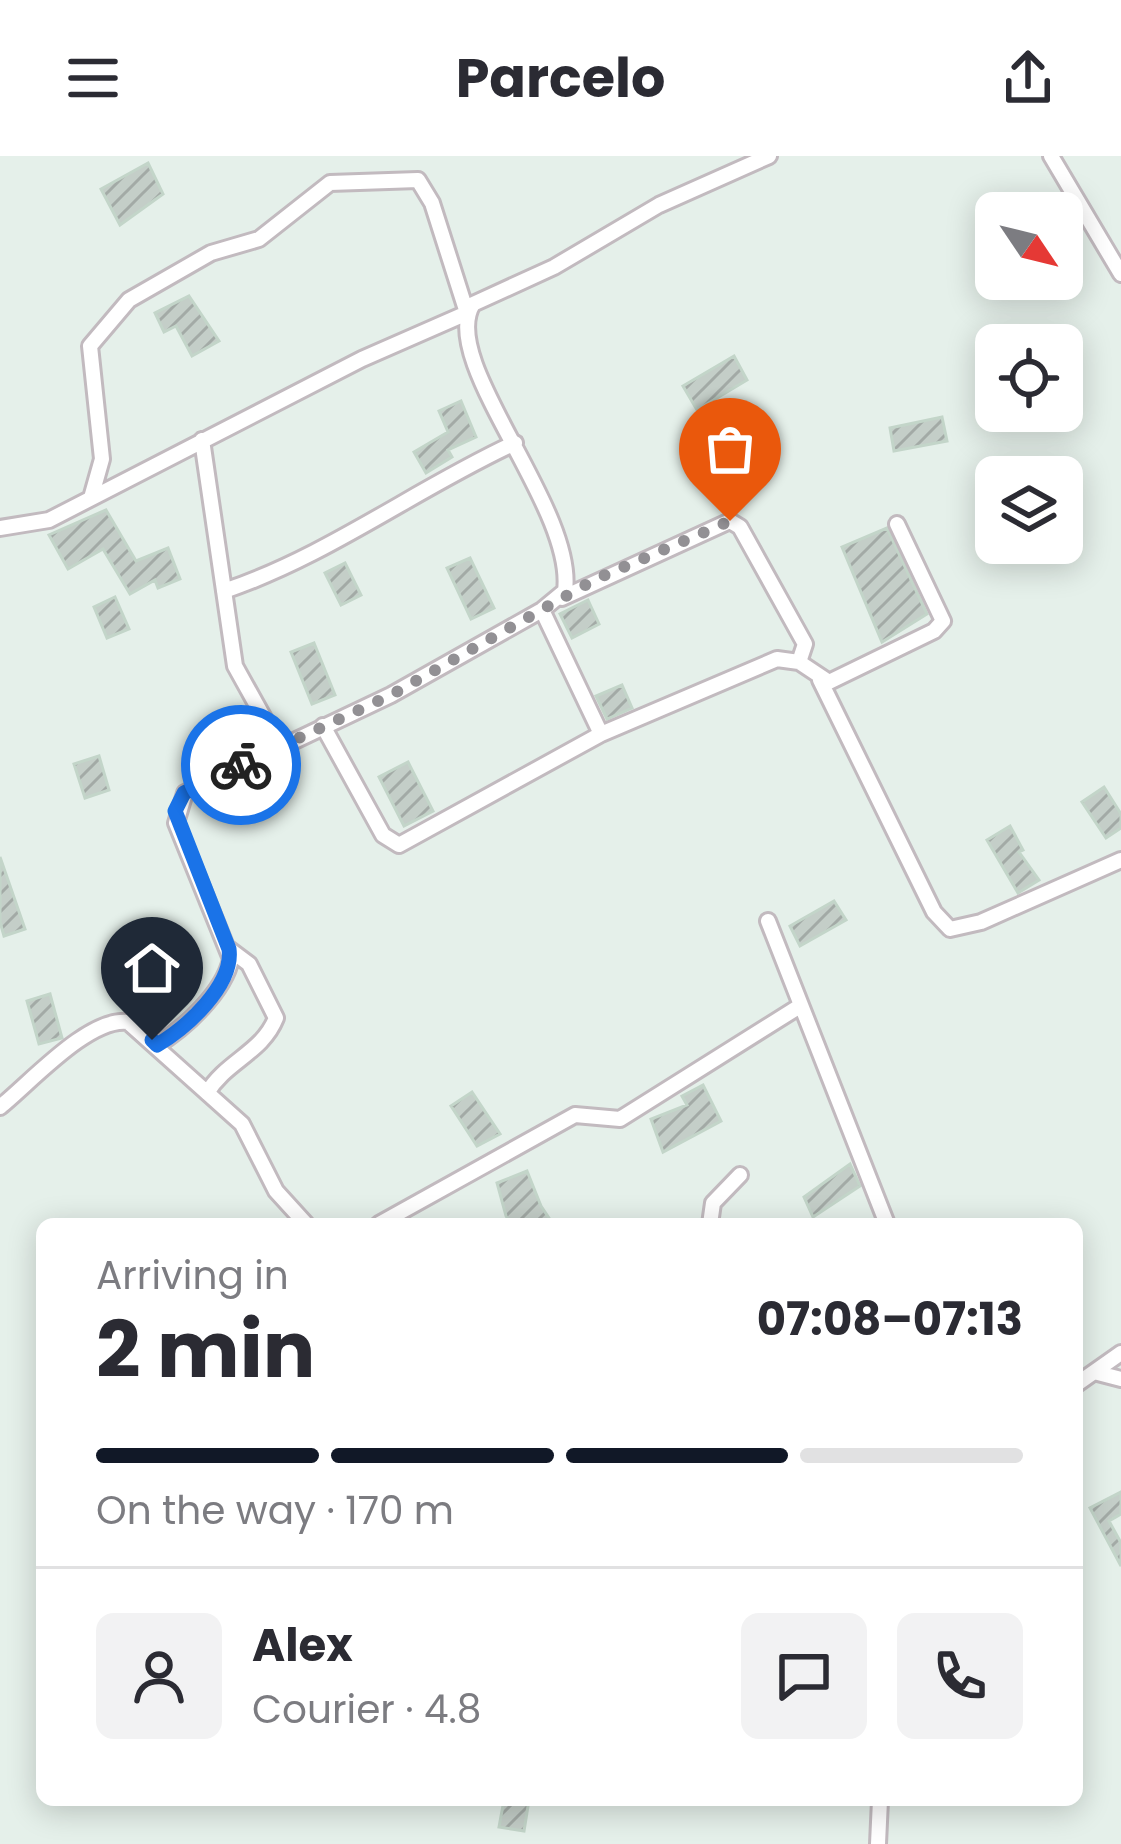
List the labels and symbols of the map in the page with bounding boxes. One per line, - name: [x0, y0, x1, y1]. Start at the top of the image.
- north arrow: [975, 192, 1083, 300]
- pin: [679, 398, 781, 521]
- courier: [181, 705, 301, 825]
- pin: [101, 917, 203, 1040]

